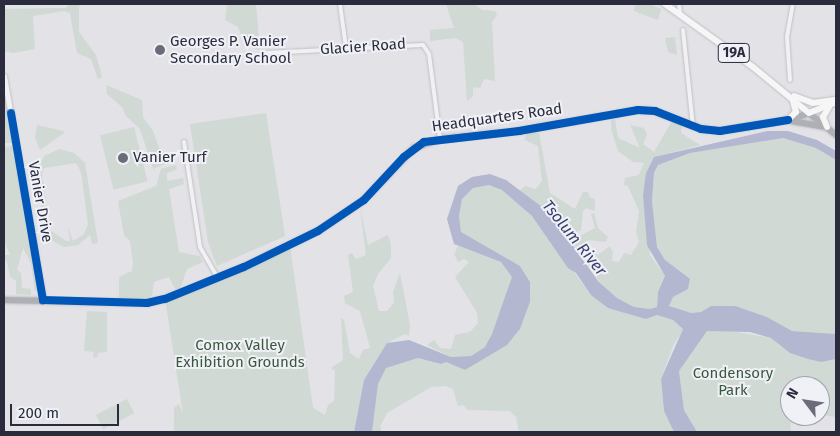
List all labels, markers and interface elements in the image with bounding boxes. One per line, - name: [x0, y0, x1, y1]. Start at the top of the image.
- place label: Georges P. Vanier Secondary School: [170, 32, 291, 67]
- street label: Glacier Road: [320, 35, 406, 59]
- road number: 19A: [718, 42, 750, 64]
- marker: Georges P. Vanier Secondary School: [154, 44, 166, 56]
- street label: Headquarters Road: [431, 100, 563, 136]
- place label: Vanier Turf: [133, 149, 207, 167]
- marker: Vanier Turf: [117, 152, 129, 164]
- street label: Vanier Drive: [24, 160, 56, 244]
- water label: Tsolum River: [538, 196, 610, 280]
- park label: Comox Valley Exhibition Grounds: [175, 336, 305, 371]
- park label: Condensory Park: [693, 364, 773, 399]
- north arrow: [780, 376, 830, 426]
- text: N: [783, 385, 802, 402]
- scale bar: [12, 394, 121, 426]
- text: 200 m: [18, 404, 59, 422]

